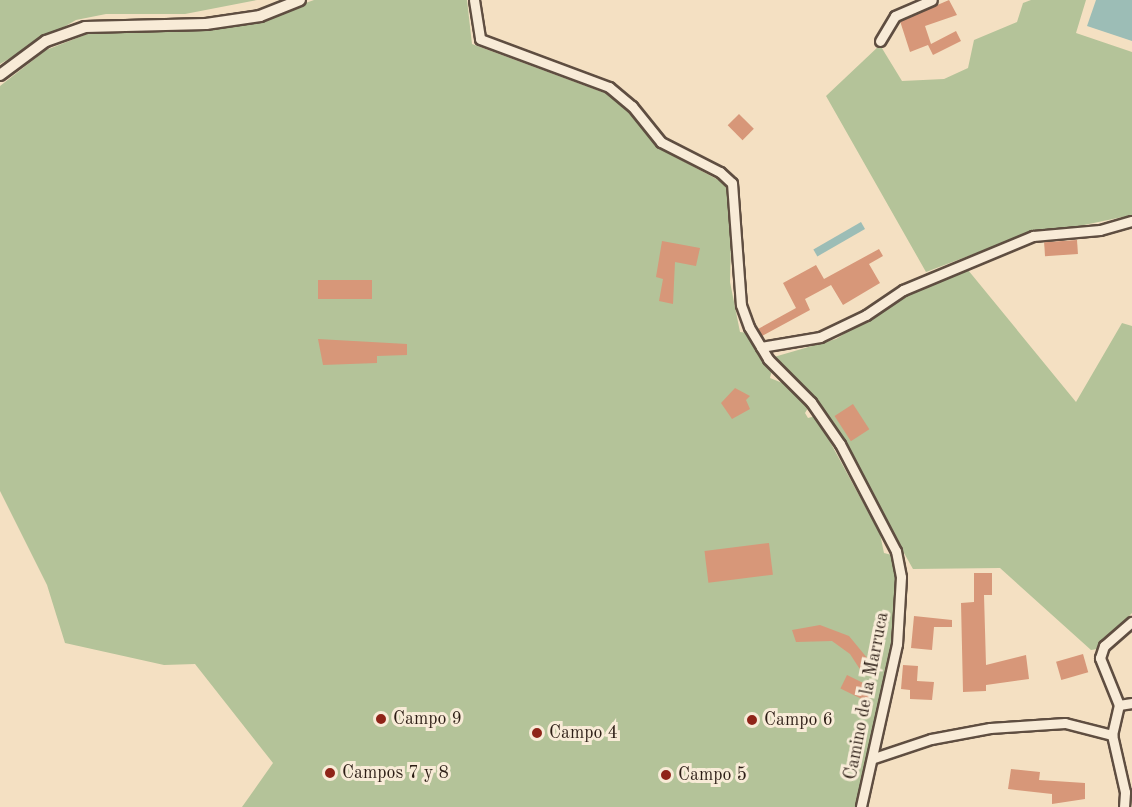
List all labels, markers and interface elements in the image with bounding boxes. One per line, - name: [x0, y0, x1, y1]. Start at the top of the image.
- street label: Camino de la Marruca: [840, 610, 894, 782]
- place label: Campo 9: [393, 708, 462, 730]
- place label: Campo 6: [764, 709, 833, 731]
- marker: Campo 9: [374, 712, 388, 726]
- marker: Campo 6: [745, 713, 759, 727]
- place label: Campo 4: [549, 722, 618, 744]
- marker: Campo 4: [530, 726, 544, 740]
- place label: Campos 7 y 8: [342, 762, 449, 784]
- place label: Campo 5: [678, 764, 747, 786]
- marker: Campos 7 y 8: [323, 766, 337, 780]
- marker: Campo 5: [659, 768, 673, 782]

